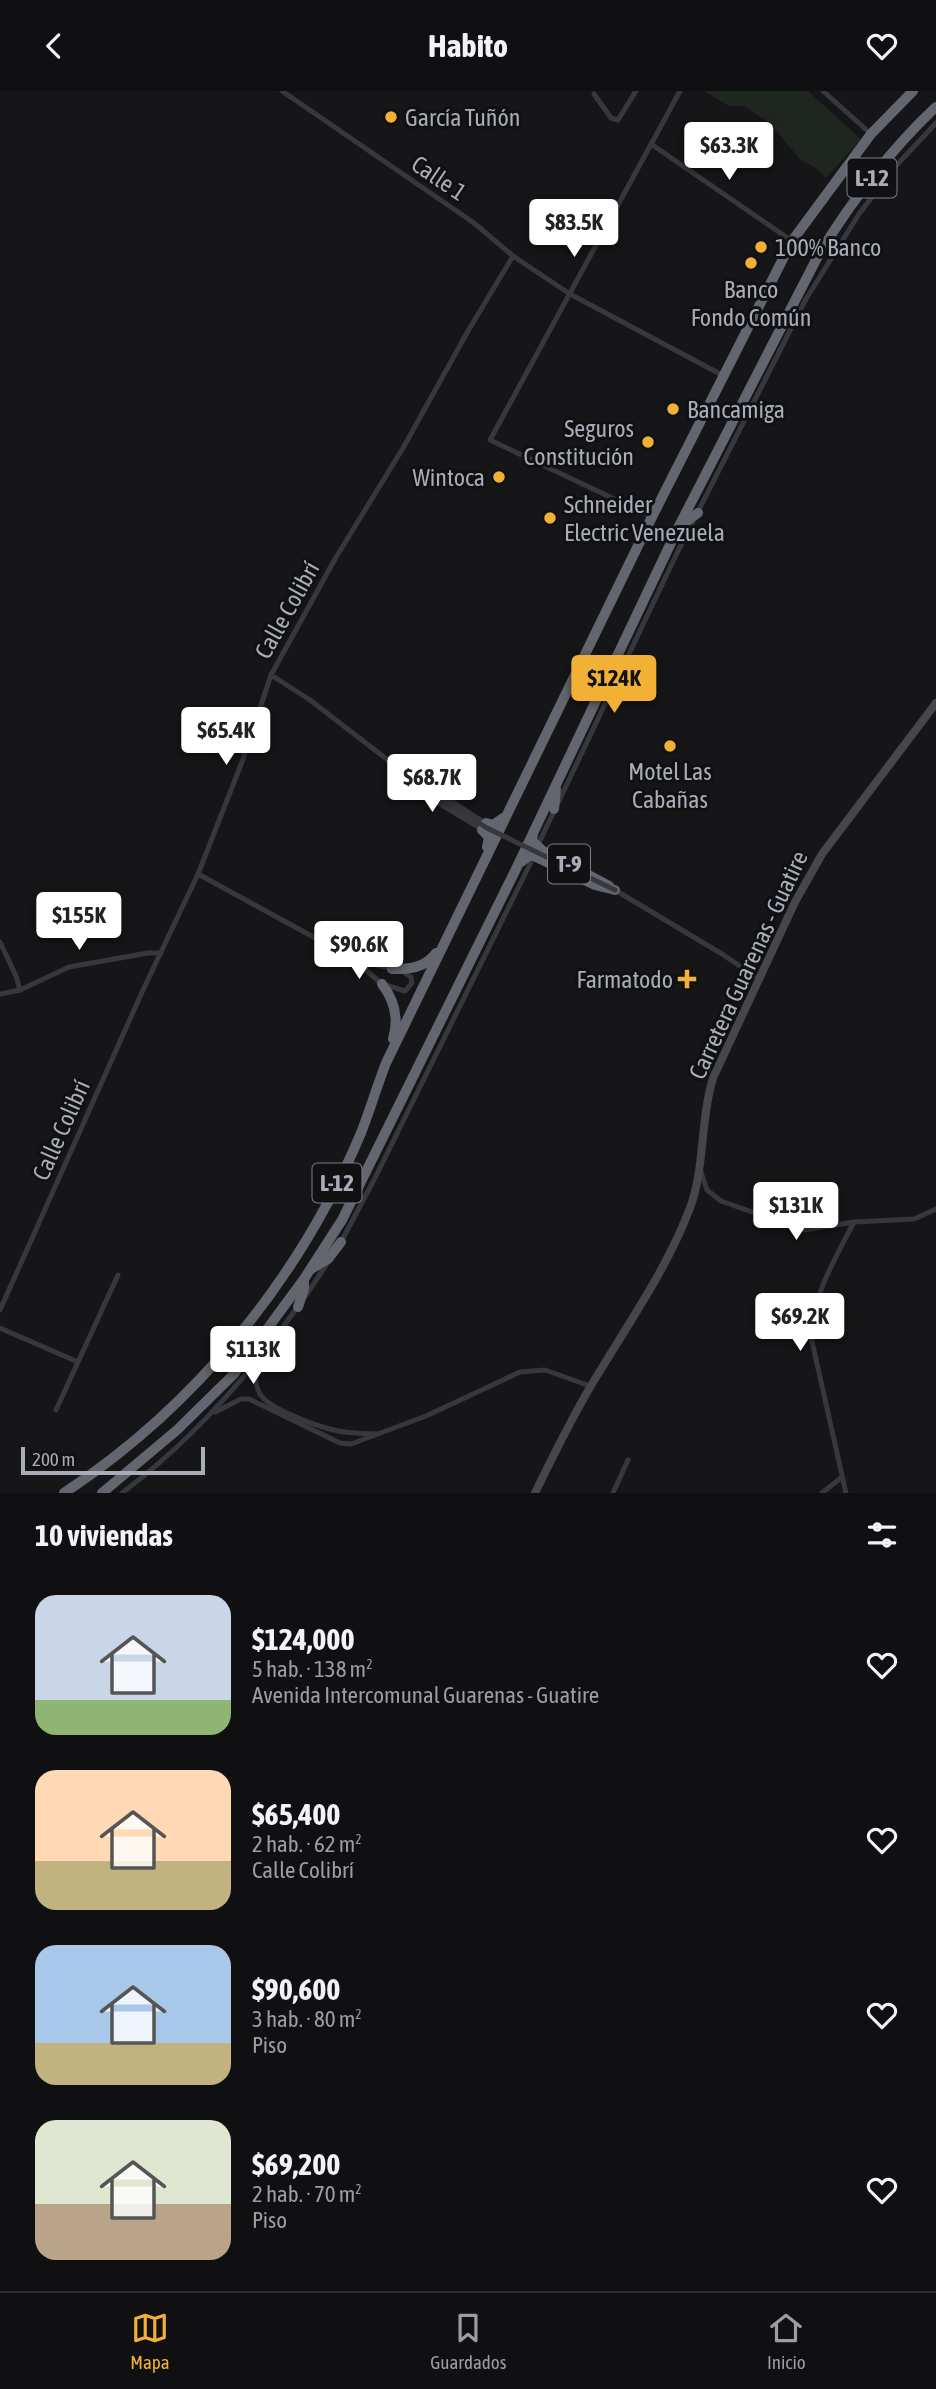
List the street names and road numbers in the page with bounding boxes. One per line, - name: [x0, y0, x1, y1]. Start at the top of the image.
- street label: Calle 1: [407, 150, 471, 206]
- road number: L-12: [848, 159, 896, 197]
- street label: Calle Colibrí: [249, 557, 325, 663]
- road number: T-9: [548, 845, 590, 883]
- street label: Carretera Guarenas - Guatire: [683, 847, 813, 1083]
- street label: Calle Colibrí: [27, 1076, 95, 1184]
- road number: L-12: [312, 1163, 362, 1203]

